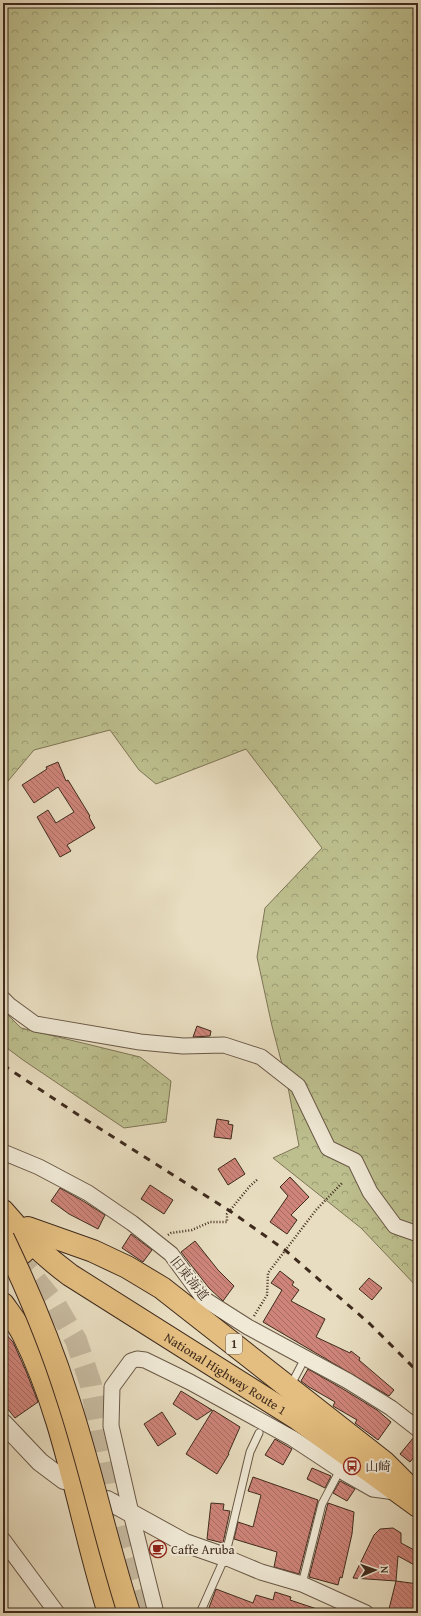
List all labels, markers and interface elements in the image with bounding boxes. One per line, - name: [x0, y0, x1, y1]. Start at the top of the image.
- street label: 旧東海道: [166, 1252, 213, 1305]
- street label: National Highway Route 1: [161, 1328, 290, 1419]
- road number: 1: [226, 1334, 242, 1354]
- bus stop icon: 山崎: [342, 1456, 362, 1476]
- place label: 山崎: [365, 1457, 391, 1476]
- cafe icon: Caffe Aruba: [148, 1539, 168, 1559]
- place label: Caffe Aruba: [171, 1540, 236, 1559]
- north arrow: [355, 1550, 395, 1590]
- text: N: [377, 1566, 393, 1574]

